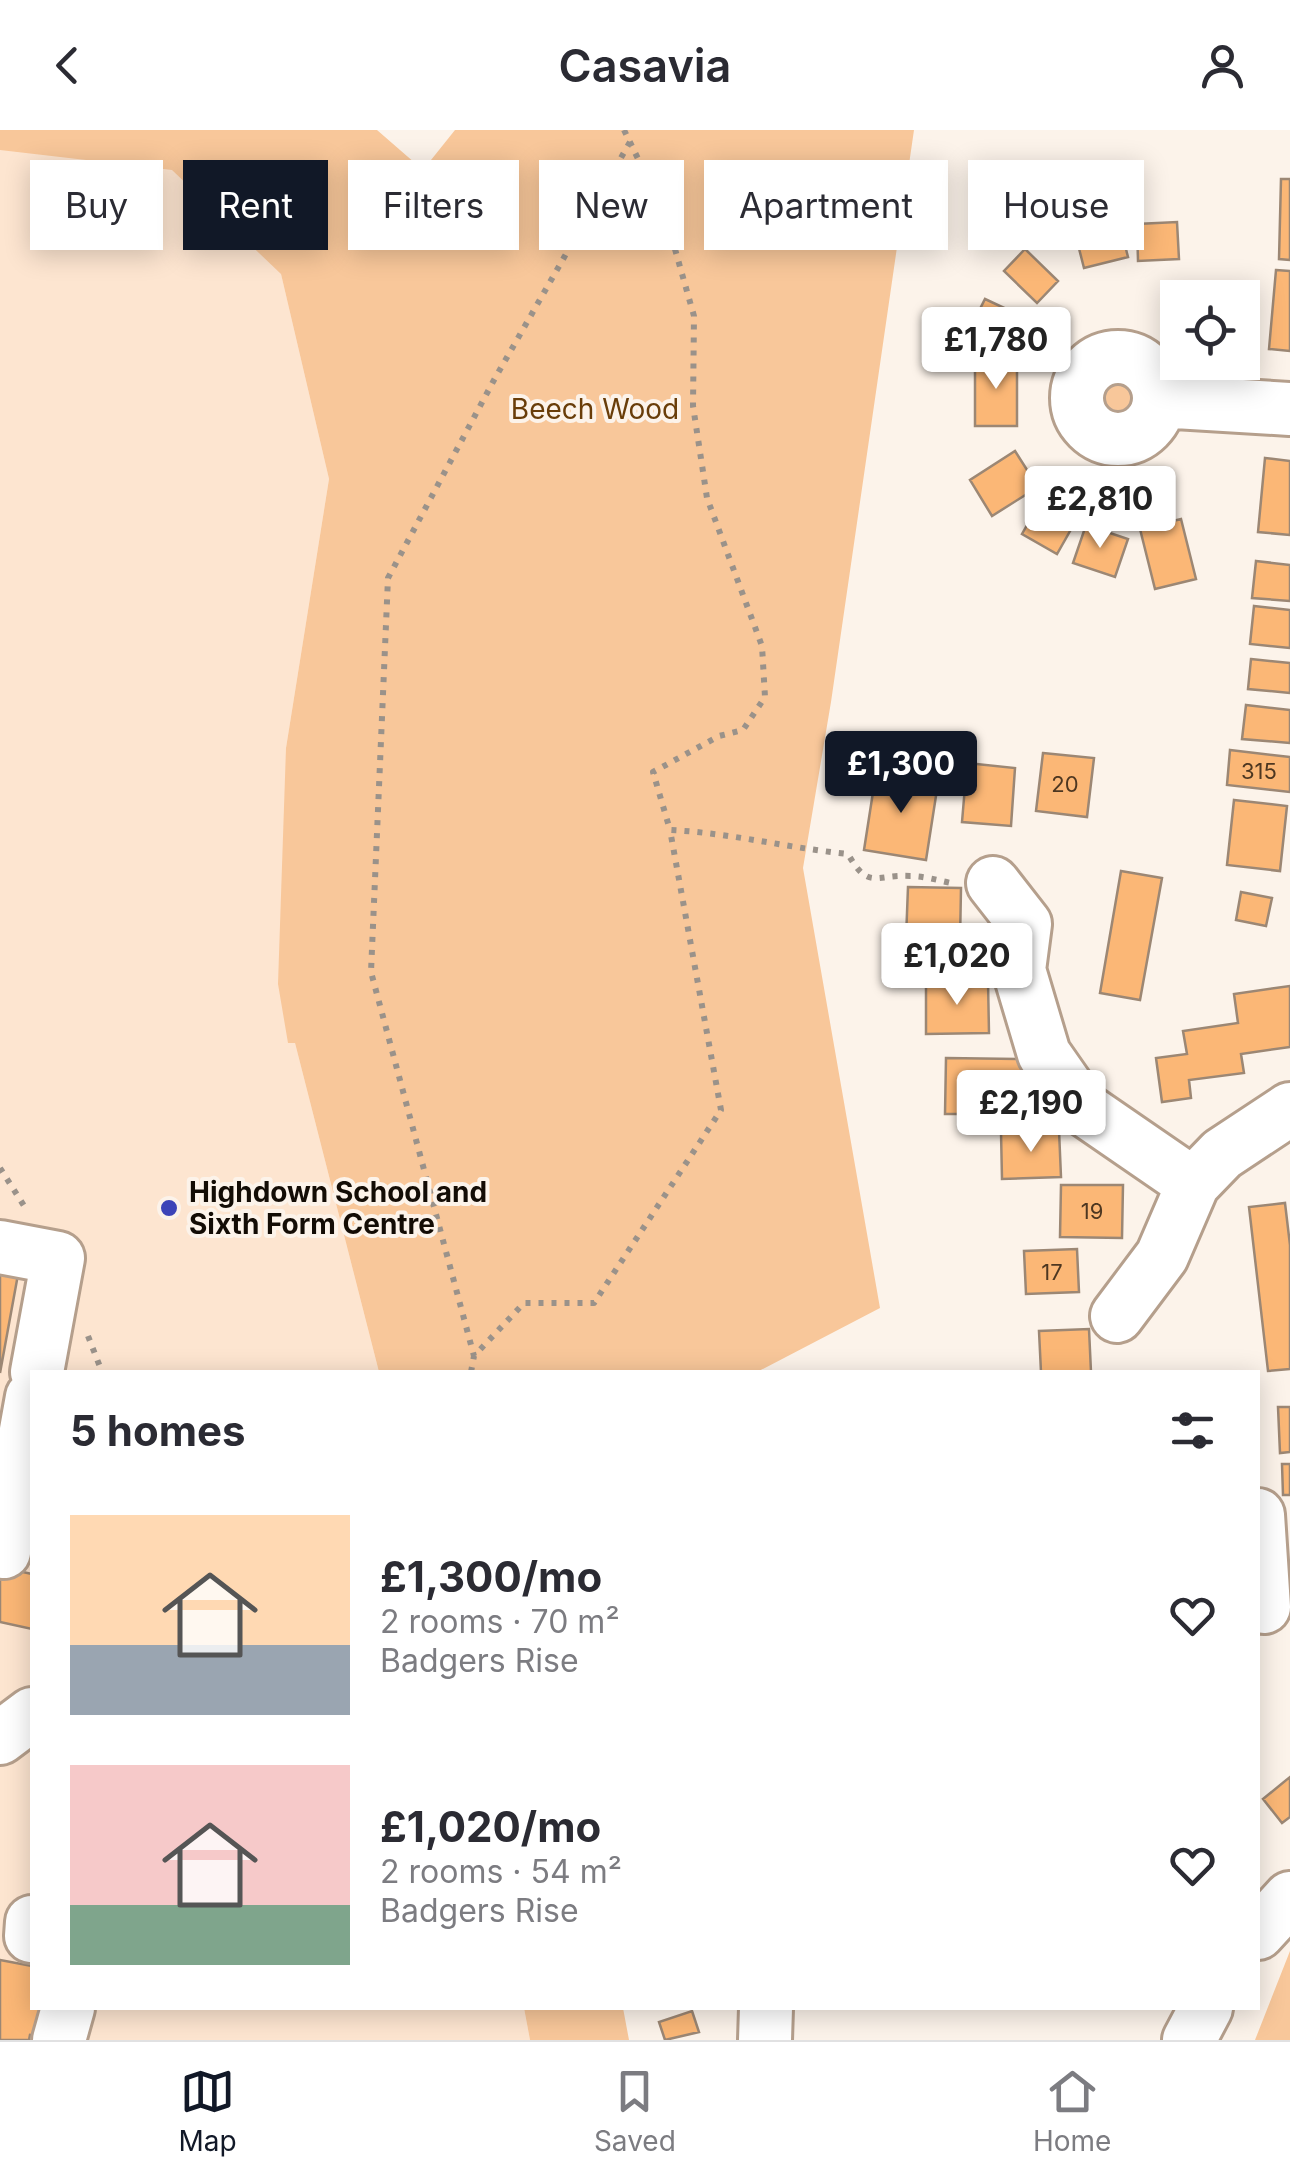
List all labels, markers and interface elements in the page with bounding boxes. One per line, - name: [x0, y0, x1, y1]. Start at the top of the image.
- icon: back: [40, 38, 95, 93]
- text: Casavia: [559, 38, 731, 93]
- icon: person: [1195, 38, 1250, 93]
- chip: Buy: [30, 160, 163, 250]
- chip: Rent: [183, 160, 328, 250]
- chip: Filters: [348, 160, 519, 250]
- chip: New: [539, 160, 684, 250]
- chip: Apartment: [704, 160, 948, 250]
- chip: House: [968, 160, 1144, 250]
- map controls: [1160, 280, 1260, 380]
- button: locate: [1160, 280, 1260, 380]
- pin: £1,780: [915, 307, 1077, 392]
- text: £1,780: [944, 320, 1048, 359]
- park label: Beech Wood: [511, 392, 679, 426]
- pin: £2,810: [1019, 466, 1181, 551]
- text: £2,810: [1047, 479, 1153, 518]
- pin: £1,300: [820, 731, 982, 816]
- text: £1,300: [847, 744, 955, 783]
- house number: 315: [1241, 758, 1277, 784]
- house number: 20: [1051, 771, 1079, 797]
- pin: £1,020: [876, 923, 1038, 1008]
- text: £1,020: [903, 936, 1011, 975]
- pin: £2,190: [950, 1070, 1112, 1155]
- text: £2,190: [979, 1083, 1083, 1122]
- place label: Highdown School and Sixth Form Centre: [189, 1175, 487, 1241]
- marker: Highdown School and Sixth Form Centre: [158, 1197, 180, 1219]
- house number: 19: [1081, 1198, 1103, 1224]
- house number: 17: [1041, 1259, 1063, 1285]
- icon: filters: [1165, 1403, 1220, 1458]
- text: 5 homes: [70, 1405, 246, 1456]
- text: £1,300/mo: [380, 1551, 602, 1602]
- icon: home: [150, 1555, 270, 1675]
- icon: heart: [1165, 1588, 1220, 1643]
- text: 2 rooms · 70 m²: [380, 1602, 620, 1641]
- text: Badgers Rise: [380, 1641, 579, 1680]
- text: £1,020/mo: [380, 1801, 601, 1852]
- icon: home: [150, 1805, 270, 1925]
- icon: heart: [1165, 1838, 1220, 1893]
- text: 2 rooms · 54 m²: [380, 1852, 622, 1891]
- text: Badgers Rise: [380, 1891, 579, 1930]
- tab: Map: [179, 2064, 237, 2158]
- tab: Saved: [594, 2064, 676, 2158]
- tab: Home: [1033, 2064, 1111, 2158]

